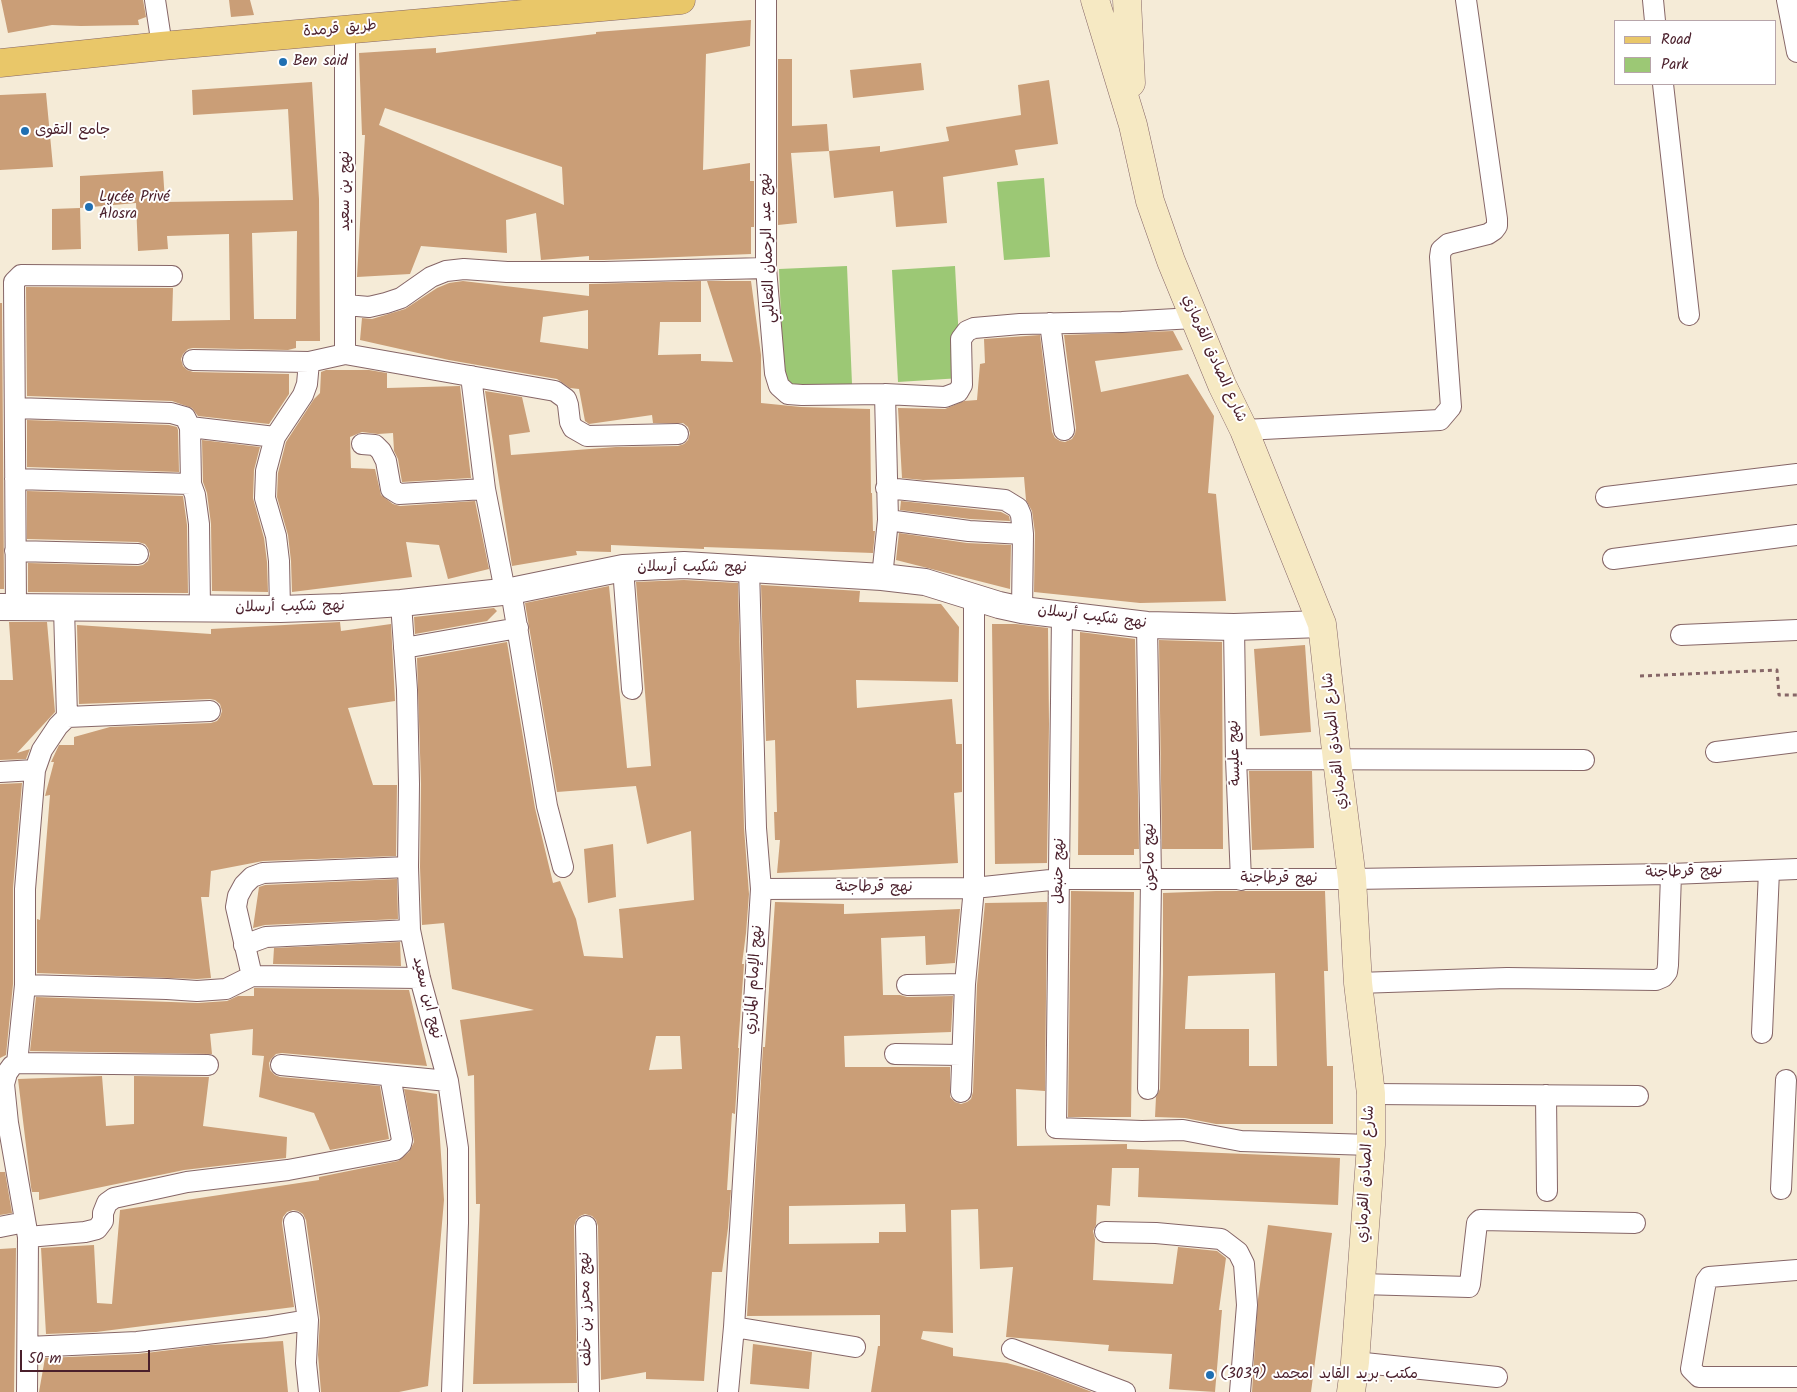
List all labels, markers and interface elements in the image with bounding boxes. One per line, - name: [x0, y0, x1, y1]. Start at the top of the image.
- street label: طريق قرمدة: [302, 18, 378, 42]
- legend: [1614, 20, 1777, 85]
- text: Road: [1661, 28, 1691, 52]
- place label: Ben said: [293, 53, 348, 71]
- text: Park: [1661, 53, 1688, 77]
- marker: Ben said: [277, 56, 289, 68]
- place label: جامع التقوى: [35, 122, 110, 140]
- marker: جامع التقوى: [19, 125, 31, 137]
- street label: نهج بن سعيد: [337, 151, 355, 231]
- street label: نهج عبد الرحمان الثعالبي: [757, 173, 781, 323]
- place label: Lycée Privé Alosra: [99, 189, 170, 224]
- marker: Lycée Privé Alosra: [83, 201, 95, 213]
- street label: شارع الصادق القرمازي: [1177, 292, 1249, 426]
- street label: نهج شكيب أرسلان: [637, 559, 747, 577]
- street label: نهج شكيب أرسلان: [235, 598, 345, 618]
- street label: نهج شكيب أرسلان: [1036, 602, 1148, 634]
- street label: شارع الصادق القرمازي: [1320, 672, 1352, 810]
- street label: نهج عليسة: [1226, 720, 1246, 786]
- street label: نهج ماجون: [1141, 823, 1161, 891]
- street label: نهج حنبعل: [1050, 838, 1070, 904]
- street label: نهج قرطاجنة: [1645, 863, 1723, 883]
- street label: نهج قرطاجنة: [1240, 870, 1318, 888]
- street label: نهج قرطاجنة: [835, 879, 913, 897]
- street label: نهج الإمام المازري: [742, 925, 768, 1035]
- street label: نهج ابن سعيد: [407, 955, 445, 1041]
- street label: شارع الصادق القرمازي: [1354, 1105, 1380, 1243]
- street label: نهج محرز بن خلف: [577, 1252, 597, 1366]
- scale bar: [22, 1340, 152, 1372]
- text: 50 m: [28, 1347, 62, 1371]
- place label: مكتب بريد القايد امحمد (3039): [1220, 1366, 1418, 1384]
- marker: مكتب بريد القايد امحمد (3039): [1204, 1369, 1216, 1381]

